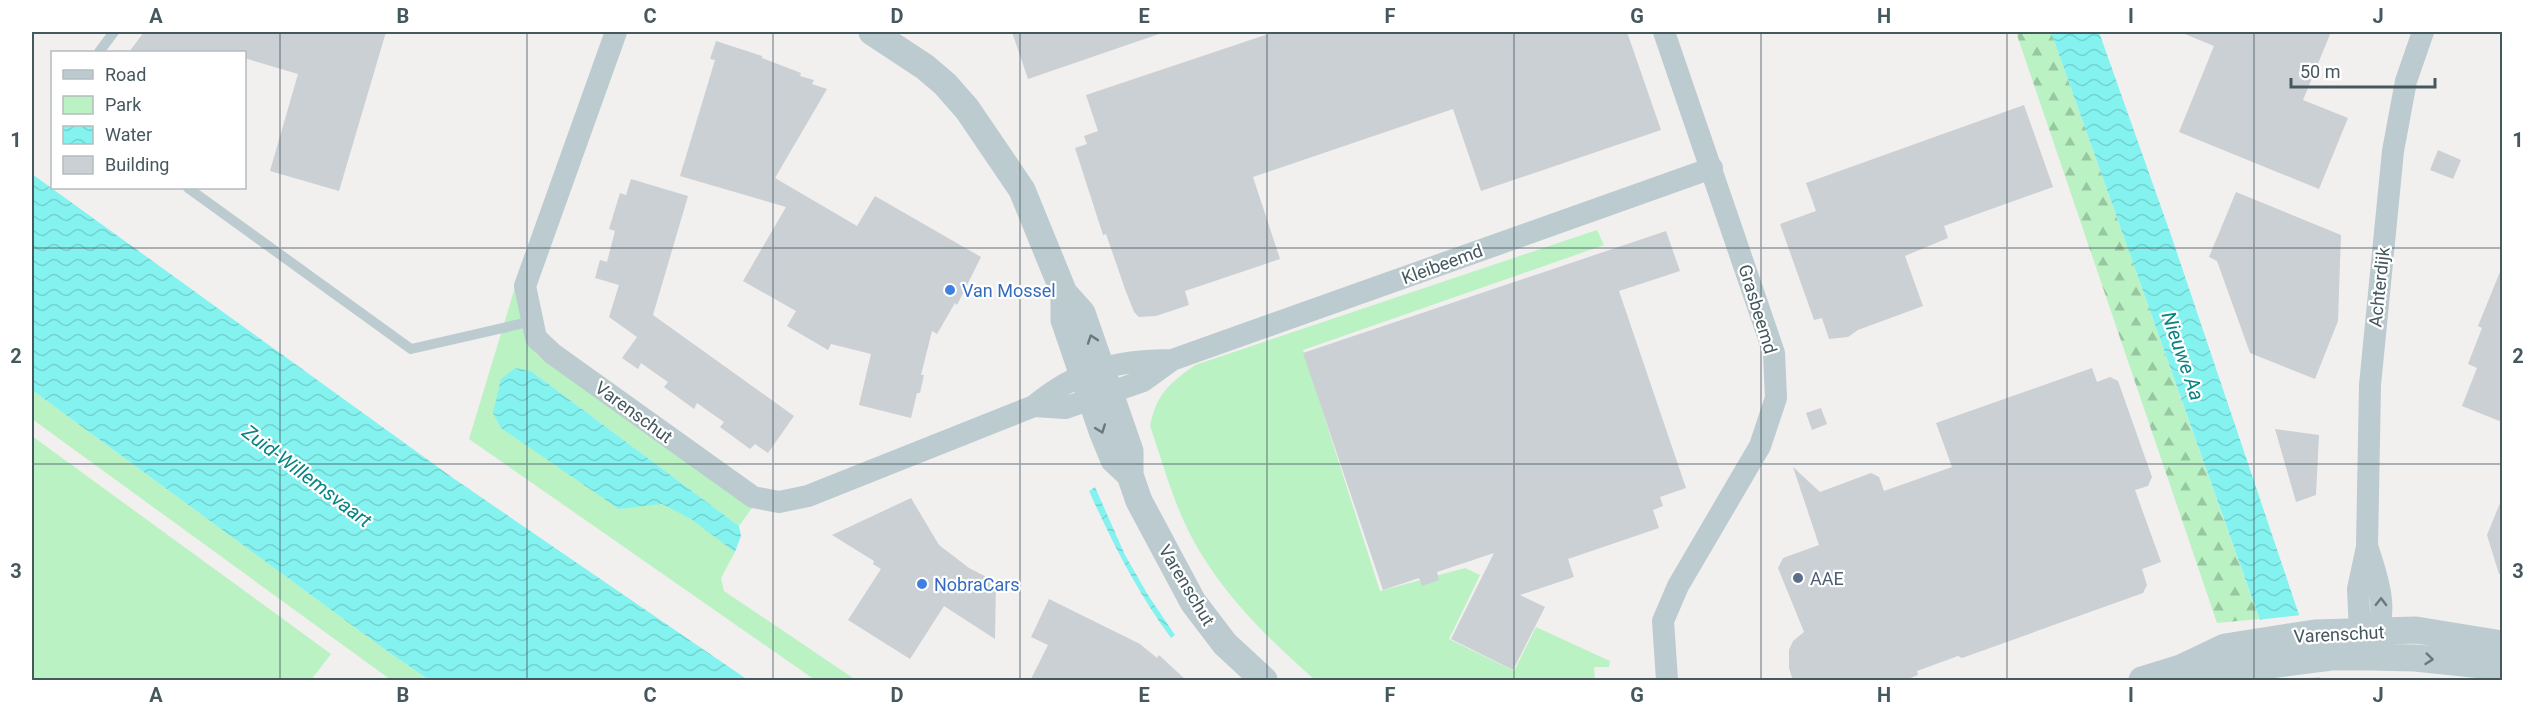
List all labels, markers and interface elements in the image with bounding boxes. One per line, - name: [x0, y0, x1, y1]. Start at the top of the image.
- text: A: [149, 4, 163, 28]
- text: B: [397, 4, 409, 28]
- text: C: [643, 4, 657, 28]
- text: D: [891, 4, 904, 28]
- text: E: [1138, 4, 1150, 28]
- text: F: [1385, 4, 1396, 28]
- text: G: [1630, 4, 1644, 28]
- text: H: [1877, 4, 1891, 28]
- text: I: [2128, 4, 2134, 28]
- text: J: [2372, 4, 2384, 28]
- legend: [51, 51, 246, 189]
- scale bar: [2291, 51, 2435, 89]
- text: 50 m: [2300, 61, 2340, 82]
- text: Road: [105, 64, 146, 85]
- text: Park: [105, 94, 142, 115]
- text: Water: [105, 124, 152, 145]
- text: 1: [10, 128, 22, 152]
- text: 1: [2512, 128, 2524, 152]
- text: Building: [105, 154, 169, 175]
- street label: Kleibeemd: [1399, 240, 1485, 288]
- street label: Achterdijk: [2364, 245, 2394, 328]
- street label: Grasbeemd: [1734, 262, 1782, 356]
- place label: Van Mossel: [962, 280, 1056, 301]
- marker: Van Mossel: [943, 283, 957, 297]
- water label: Nieuwe Aa: [2157, 308, 2209, 404]
- one-way arrow: [1086, 334, 1099, 345]
- text: 2: [10, 344, 22, 368]
- text: 2: [2512, 344, 2524, 368]
- street label: Varenschut: [591, 377, 677, 447]
- water label: Zuid-Willemsvaart: [237, 419, 377, 533]
- one-way arrow: [1094, 423, 1107, 434]
- street label: Varenschut: [1155, 541, 1219, 629]
- text: 3: [10, 559, 22, 583]
- text: 3: [2512, 559, 2524, 583]
- place label: AAE: [1810, 568, 1844, 589]
- marker: AAE: [1791, 571, 1805, 585]
- place label: NobraCars: [934, 574, 1020, 595]
- marker: NobraCars: [915, 577, 929, 591]
- one-way arrow: [2375, 597, 2387, 606]
- street label: Varenschut: [2293, 621, 2385, 647]
- one-way arrow: [2424, 652, 2434, 665]
- text: A: [149, 683, 163, 707]
- text: B: [397, 683, 409, 707]
- text: C: [643, 683, 657, 707]
- text: D: [891, 683, 904, 707]
- text: E: [1138, 683, 1150, 707]
- text: F: [1385, 683, 1396, 707]
- text: G: [1630, 683, 1644, 707]
- text: H: [1877, 683, 1891, 707]
- text: I: [2128, 683, 2134, 707]
- text: J: [2372, 683, 2384, 707]

